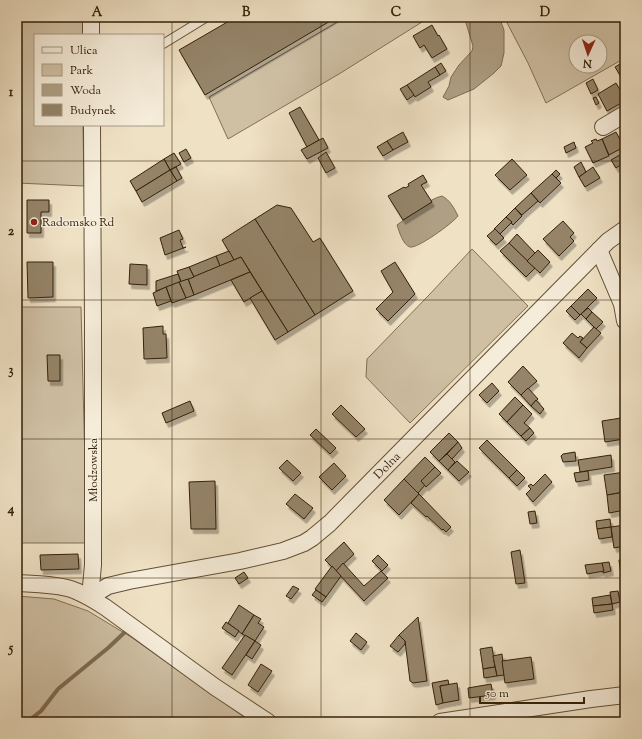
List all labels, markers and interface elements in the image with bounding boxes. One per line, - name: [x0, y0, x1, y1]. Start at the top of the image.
- text: A: [92, 4, 103, 22]
- text: B: [242, 4, 251, 22]
- text: C: [391, 4, 401, 22]
- text: D: [540, 4, 550, 22]
- legend: [34, 34, 164, 126]
- north arrow: [568, 34, 608, 74]
- text: Ulica: [70, 42, 98, 60]
- text: N: [583, 55, 593, 71]
- text: Park: [70, 62, 93, 80]
- text: Woda: [70, 82, 102, 100]
- text: 1: [9, 84, 14, 102]
- text: Budynek: [70, 102, 117, 120]
- place label: Radomsko Rd: [42, 214, 115, 232]
- marker: Radomsko Rd: [29, 217, 39, 227]
- text: 2: [8, 223, 15, 241]
- text: 3: [8, 362, 14, 380]
- street label: Młodzowska: [85, 437, 103, 502]
- street label: Dolna: [370, 448, 406, 484]
- text: 4: [7, 501, 15, 519]
- text: 5: [8, 640, 14, 658]
- scale bar: [480, 679, 584, 705]
- text: 50 m: [485, 685, 509, 703]

